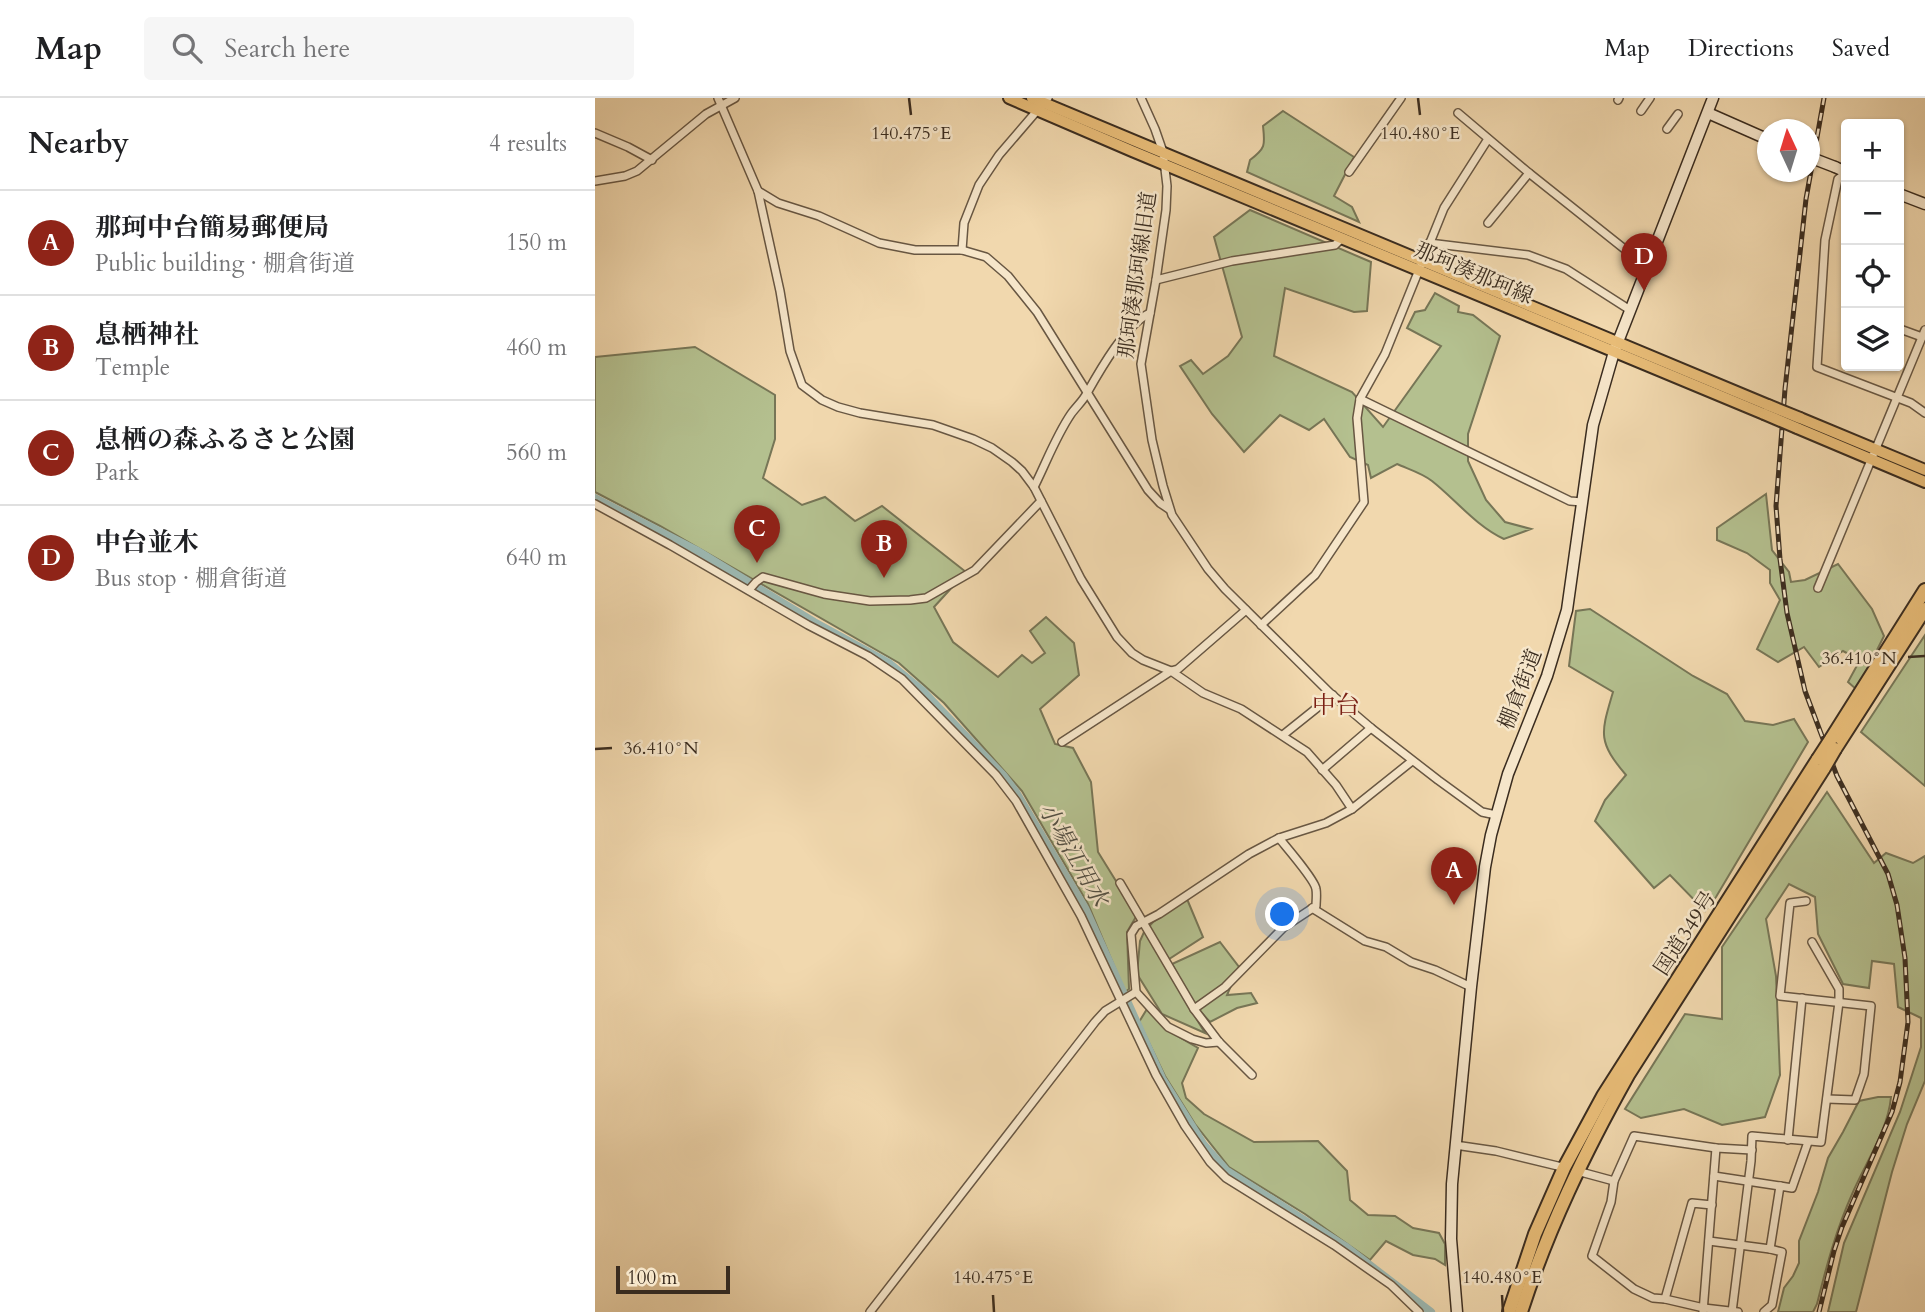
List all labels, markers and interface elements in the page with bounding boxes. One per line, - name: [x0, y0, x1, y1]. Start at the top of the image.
- search box: [144, 17, 634, 80]
- text: Map: [35, 26, 102, 71]
- icon: search: [168, 29, 206, 67]
- text: Search here: [224, 31, 350, 66]
- text: Map: [1604, 32, 1650, 65]
- text: Directions: [1688, 32, 1794, 65]
- text: Saved: [1832, 32, 1890, 65]
- north arrow: [1757, 119, 1820, 182]
- map controls: [1841, 119, 1904, 371]
- button: +: [1841, 119, 1904, 182]
- text: 140.475°E: [871, 121, 951, 146]
- text: 140.480°E: [1380, 121, 1460, 146]
- text: Nearby: [28, 123, 129, 164]
- text: 4 results: [489, 128, 567, 159]
- button: −: [1841, 182, 1904, 245]
- street label: 那珂湊那珂線旧道: [1111, 190, 1164, 360]
- text: 那珂中台簡易郵便局: [95, 210, 329, 245]
- text: A: [42, 227, 60, 258]
- text: 150 m: [506, 227, 567, 258]
- pin: D: [1621, 233, 1667, 291]
- street label: 那珂湊那珂線: [1410, 235, 1537, 311]
- button: locate: [1841, 245, 1904, 308]
- text: Public building · 棚倉街道: [95, 248, 355, 279]
- button: layers: [1841, 308, 1904, 371]
- text: 息栖神社: [95, 317, 199, 352]
- text: B: [43, 332, 59, 363]
- text: 460 m: [506, 332, 567, 363]
- text: Temple: [95, 352, 170, 383]
- text: 息栖の森ふるさと公園: [95, 422, 355, 457]
- text: C: [42, 437, 60, 468]
- text: 560 m: [506, 437, 567, 468]
- text: Park: [95, 457, 139, 488]
- pin: C: [734, 505, 780, 563]
- pin: B: [861, 520, 907, 578]
- text: 中台並木: [95, 525, 199, 560]
- text: D: [41, 542, 61, 573]
- text: 640 m: [506, 542, 567, 573]
- text: Bus stop · 棚倉街道: [95, 563, 287, 594]
- street label: 棚倉街道: [1492, 645, 1549, 734]
- text: 36.410°N: [1821, 646, 1897, 671]
- district label: 中台: [1312, 689, 1360, 722]
- text: 36.410°N: [623, 736, 699, 761]
- water label: 小場江用水: [1031, 797, 1117, 914]
- pin: A: [1431, 847, 1477, 905]
- street label: 国道349号: [1647, 885, 1724, 981]
- your location: [1265, 897, 1299, 931]
- scale bar: [616, 1263, 730, 1295]
- text: 100 m: [627, 1265, 677, 1291]
- text: 140.475°E: [953, 1265, 1033, 1290]
- text: 140.480°E: [1462, 1265, 1542, 1290]

